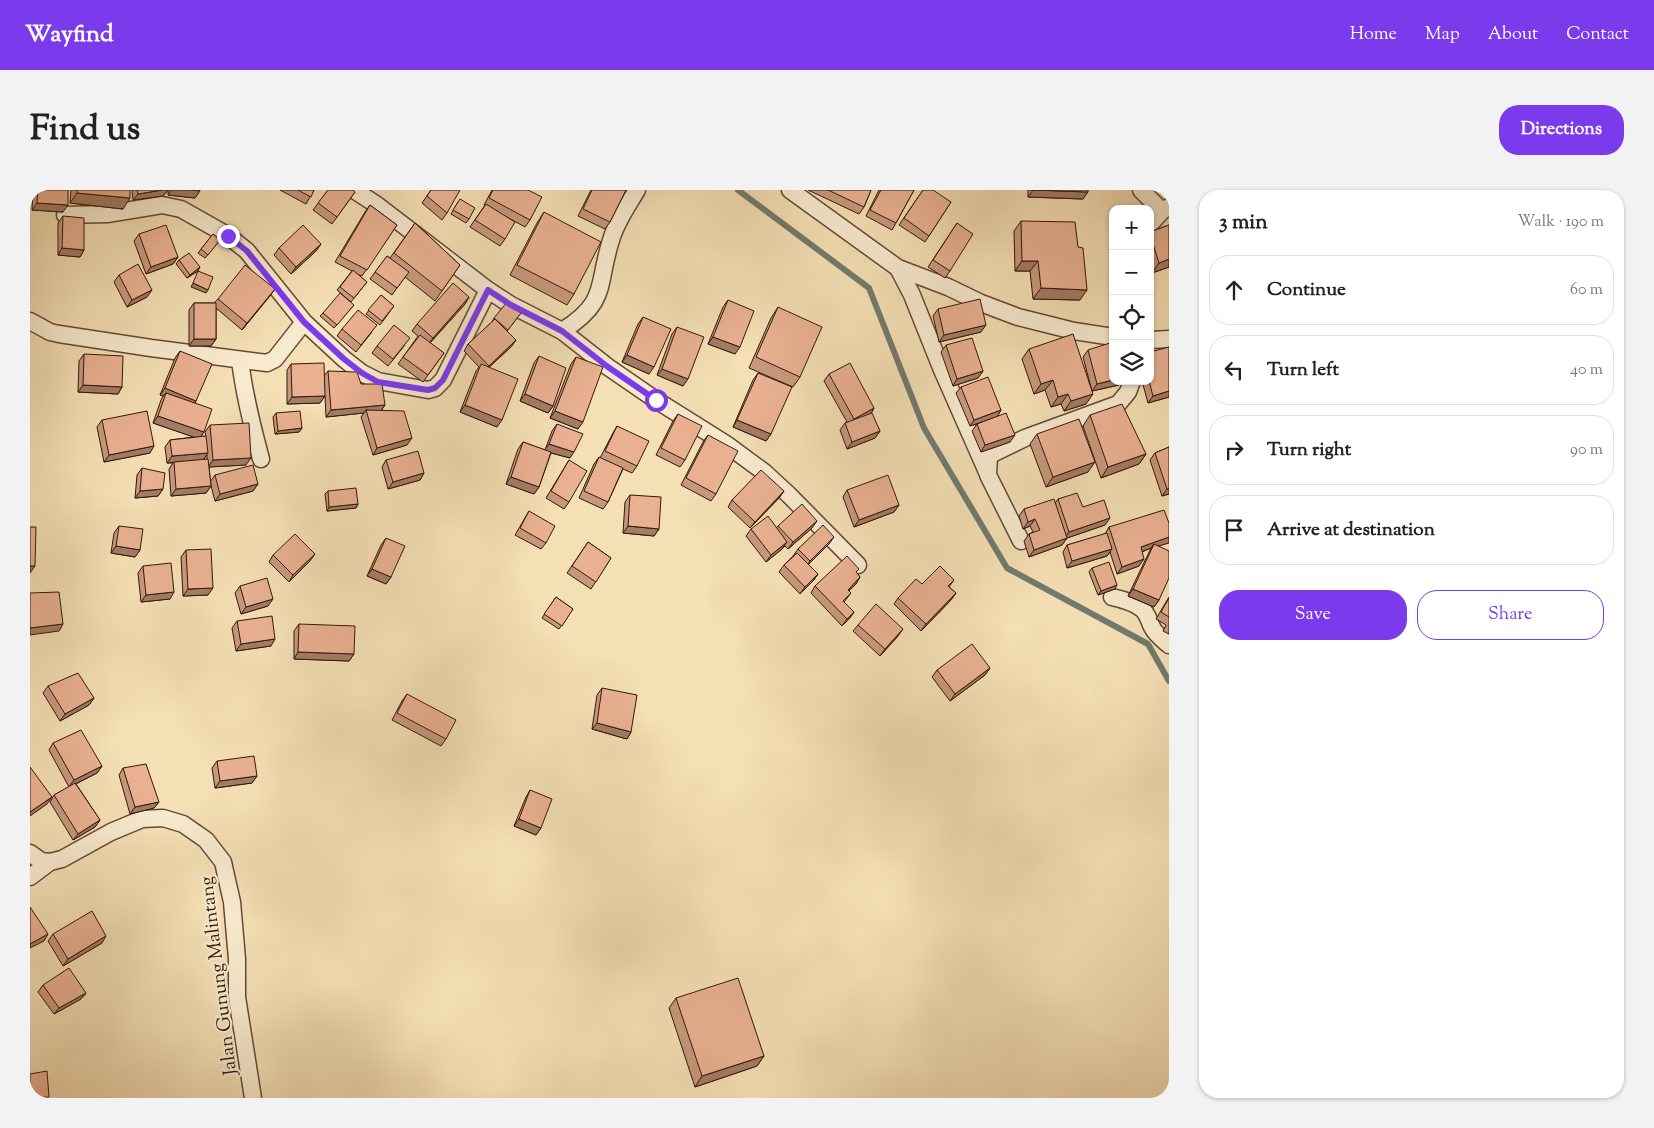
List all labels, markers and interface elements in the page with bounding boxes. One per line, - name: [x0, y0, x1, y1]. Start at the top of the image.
- text: Wayfind: [25, 18, 113, 52]
- text: Home: [1350, 22, 1397, 48]
- text: Map: [1425, 22, 1460, 48]
- text: About: [1488, 22, 1538, 48]
- text: Contact: [1566, 22, 1629, 48]
- text: Find us: [30, 105, 140, 156]
- button: Directions: [1499, 105, 1624, 155]
- map controls: [1109, 205, 1154, 385]
- button: +: [1109, 205, 1154, 250]
- text: 3 min: [1219, 208, 1268, 238]
- text: Walk · 190 m: [1517, 211, 1604, 234]
- route end: [217, 225, 240, 248]
- button: −: [1109, 250, 1154, 295]
- icon: ahead: [1220, 276, 1248, 304]
- text: Continue: [1267, 277, 1346, 304]
- text: 60 m: [1570, 279, 1603, 302]
- button: locate: [1109, 295, 1154, 340]
- button: layers: [1109, 340, 1154, 385]
- icon: left: [1220, 356, 1248, 384]
- text: Turn left: [1267, 357, 1339, 384]
- text: 40 m: [1570, 359, 1603, 382]
- route start: [645, 389, 668, 412]
- icon: right: [1220, 436, 1248, 464]
- text: Turn right: [1267, 437, 1351, 464]
- text: 90 m: [1570, 439, 1603, 462]
- icon: arrive: [1220, 516, 1248, 544]
- text: Arrive at destination: [1267, 517, 1435, 544]
- button: Save: [1219, 590, 1407, 640]
- button: Share: [1417, 590, 1604, 640]
- street label: Jalan Gunung Malintang: [194, 875, 245, 1078]

